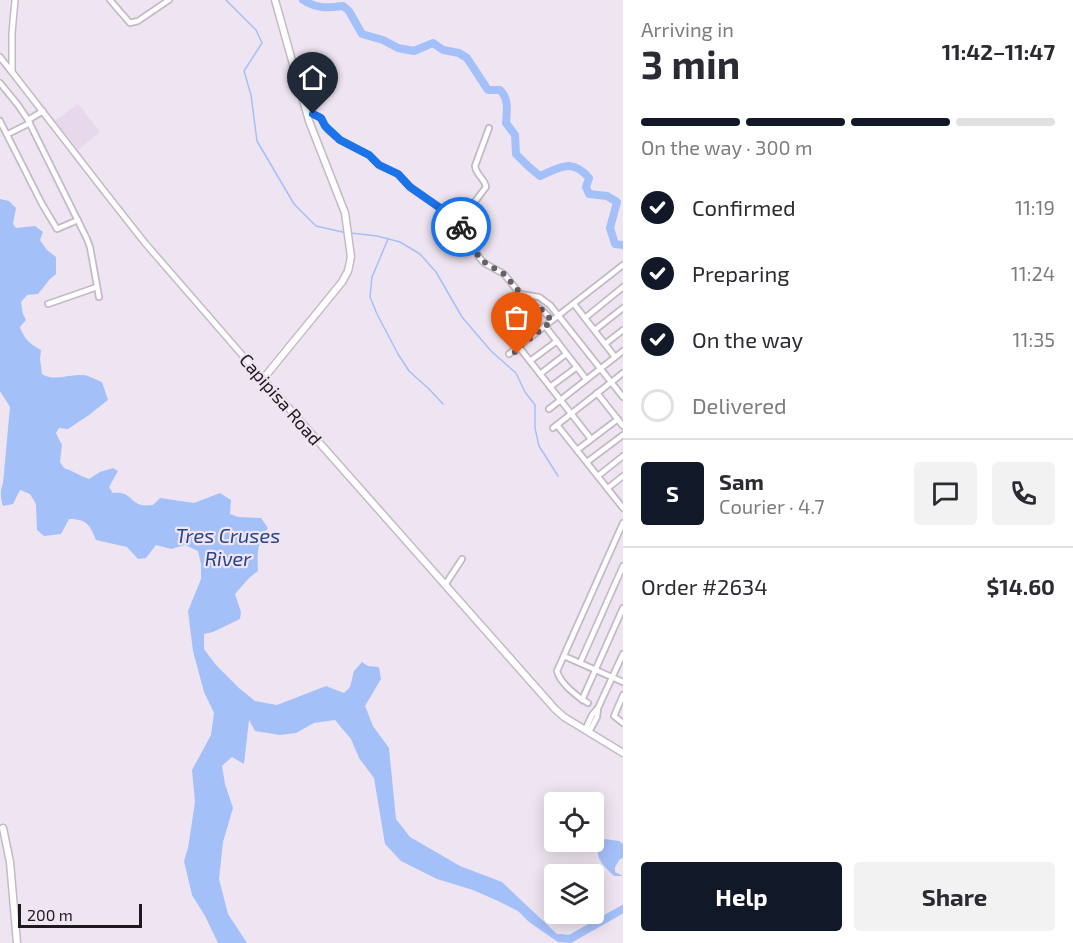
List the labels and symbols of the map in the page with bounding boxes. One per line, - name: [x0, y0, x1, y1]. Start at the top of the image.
- pin: [287, 52, 338, 114]
- courier: [431, 197, 491, 257]
- pin: [491, 292, 542, 354]
- street label: Capipisa Road: [235, 349, 327, 449]
- water label: Tres Cruses River: [176, 523, 280, 570]
- scale bar: [18, 901, 142, 928]

